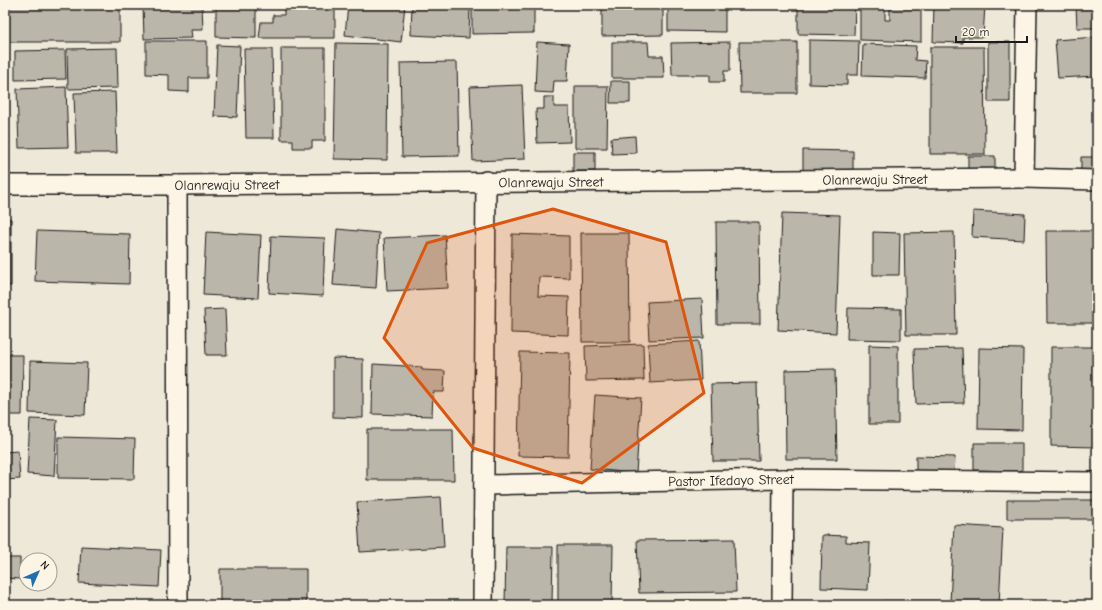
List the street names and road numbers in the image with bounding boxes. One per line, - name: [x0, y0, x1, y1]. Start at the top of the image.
- street label: Olanrewaju Street: [822, 170, 929, 188]
- street label: Olanrewaju Street: [498, 173, 605, 191]
- street label: Olanrewaju Street: [174, 176, 281, 194]
- street label: Pastor Ifedayo Street: [668, 470, 795, 490]

